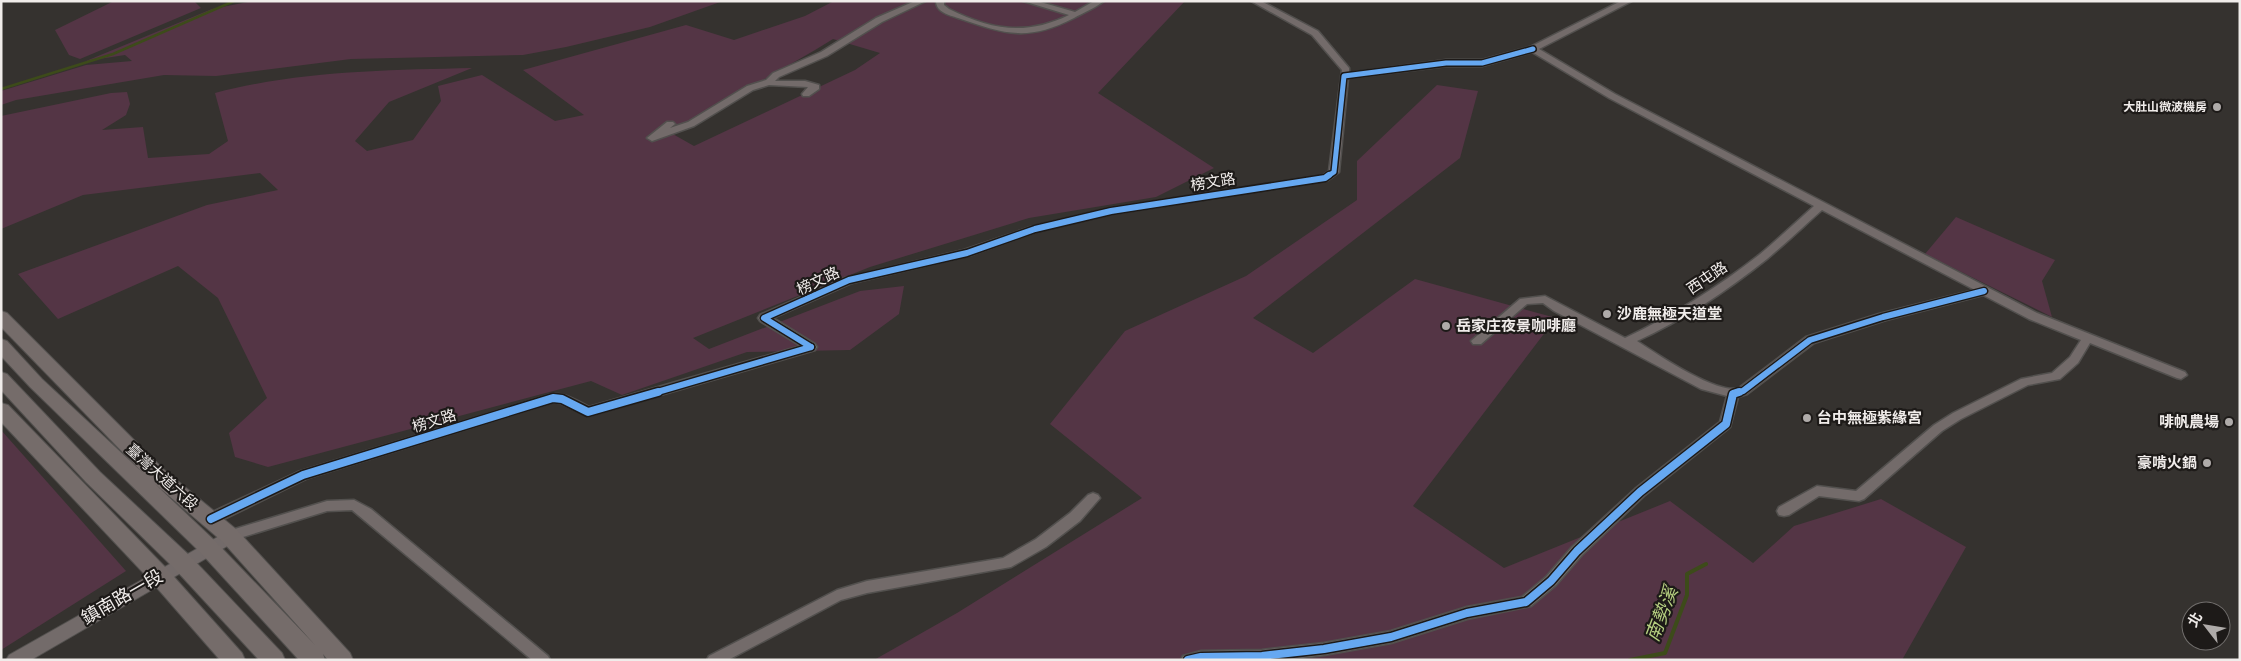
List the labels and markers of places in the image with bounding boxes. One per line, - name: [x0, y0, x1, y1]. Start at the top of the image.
- place label: 大肚山微波機房: [2123, 99, 2207, 115]
- marker: 大肚山微波機房: [2211, 101, 2223, 113]
- place label: 沙鹿無極天道堂: [1617, 304, 1722, 324]
- marker: 沙鹿無極天道堂: [1601, 308, 1613, 320]
- place label: 岳家庄夜景咖啡廳: [1456, 316, 1576, 336]
- marker: 岳家庄夜景咖啡廳: [1440, 320, 1452, 332]
- place label: 台中無極紫緣宮: [1817, 408, 1922, 428]
- marker: 台中無極紫緣宮: [1801, 412, 1813, 424]
- place label: 啡帆農場: [2159, 412, 2219, 432]
- marker: 啡帆農場: [2223, 416, 2235, 428]
- place label: 豪啃火鍋: [2137, 453, 2197, 473]
- marker: 豪啃火鍋: [2201, 457, 2213, 469]

